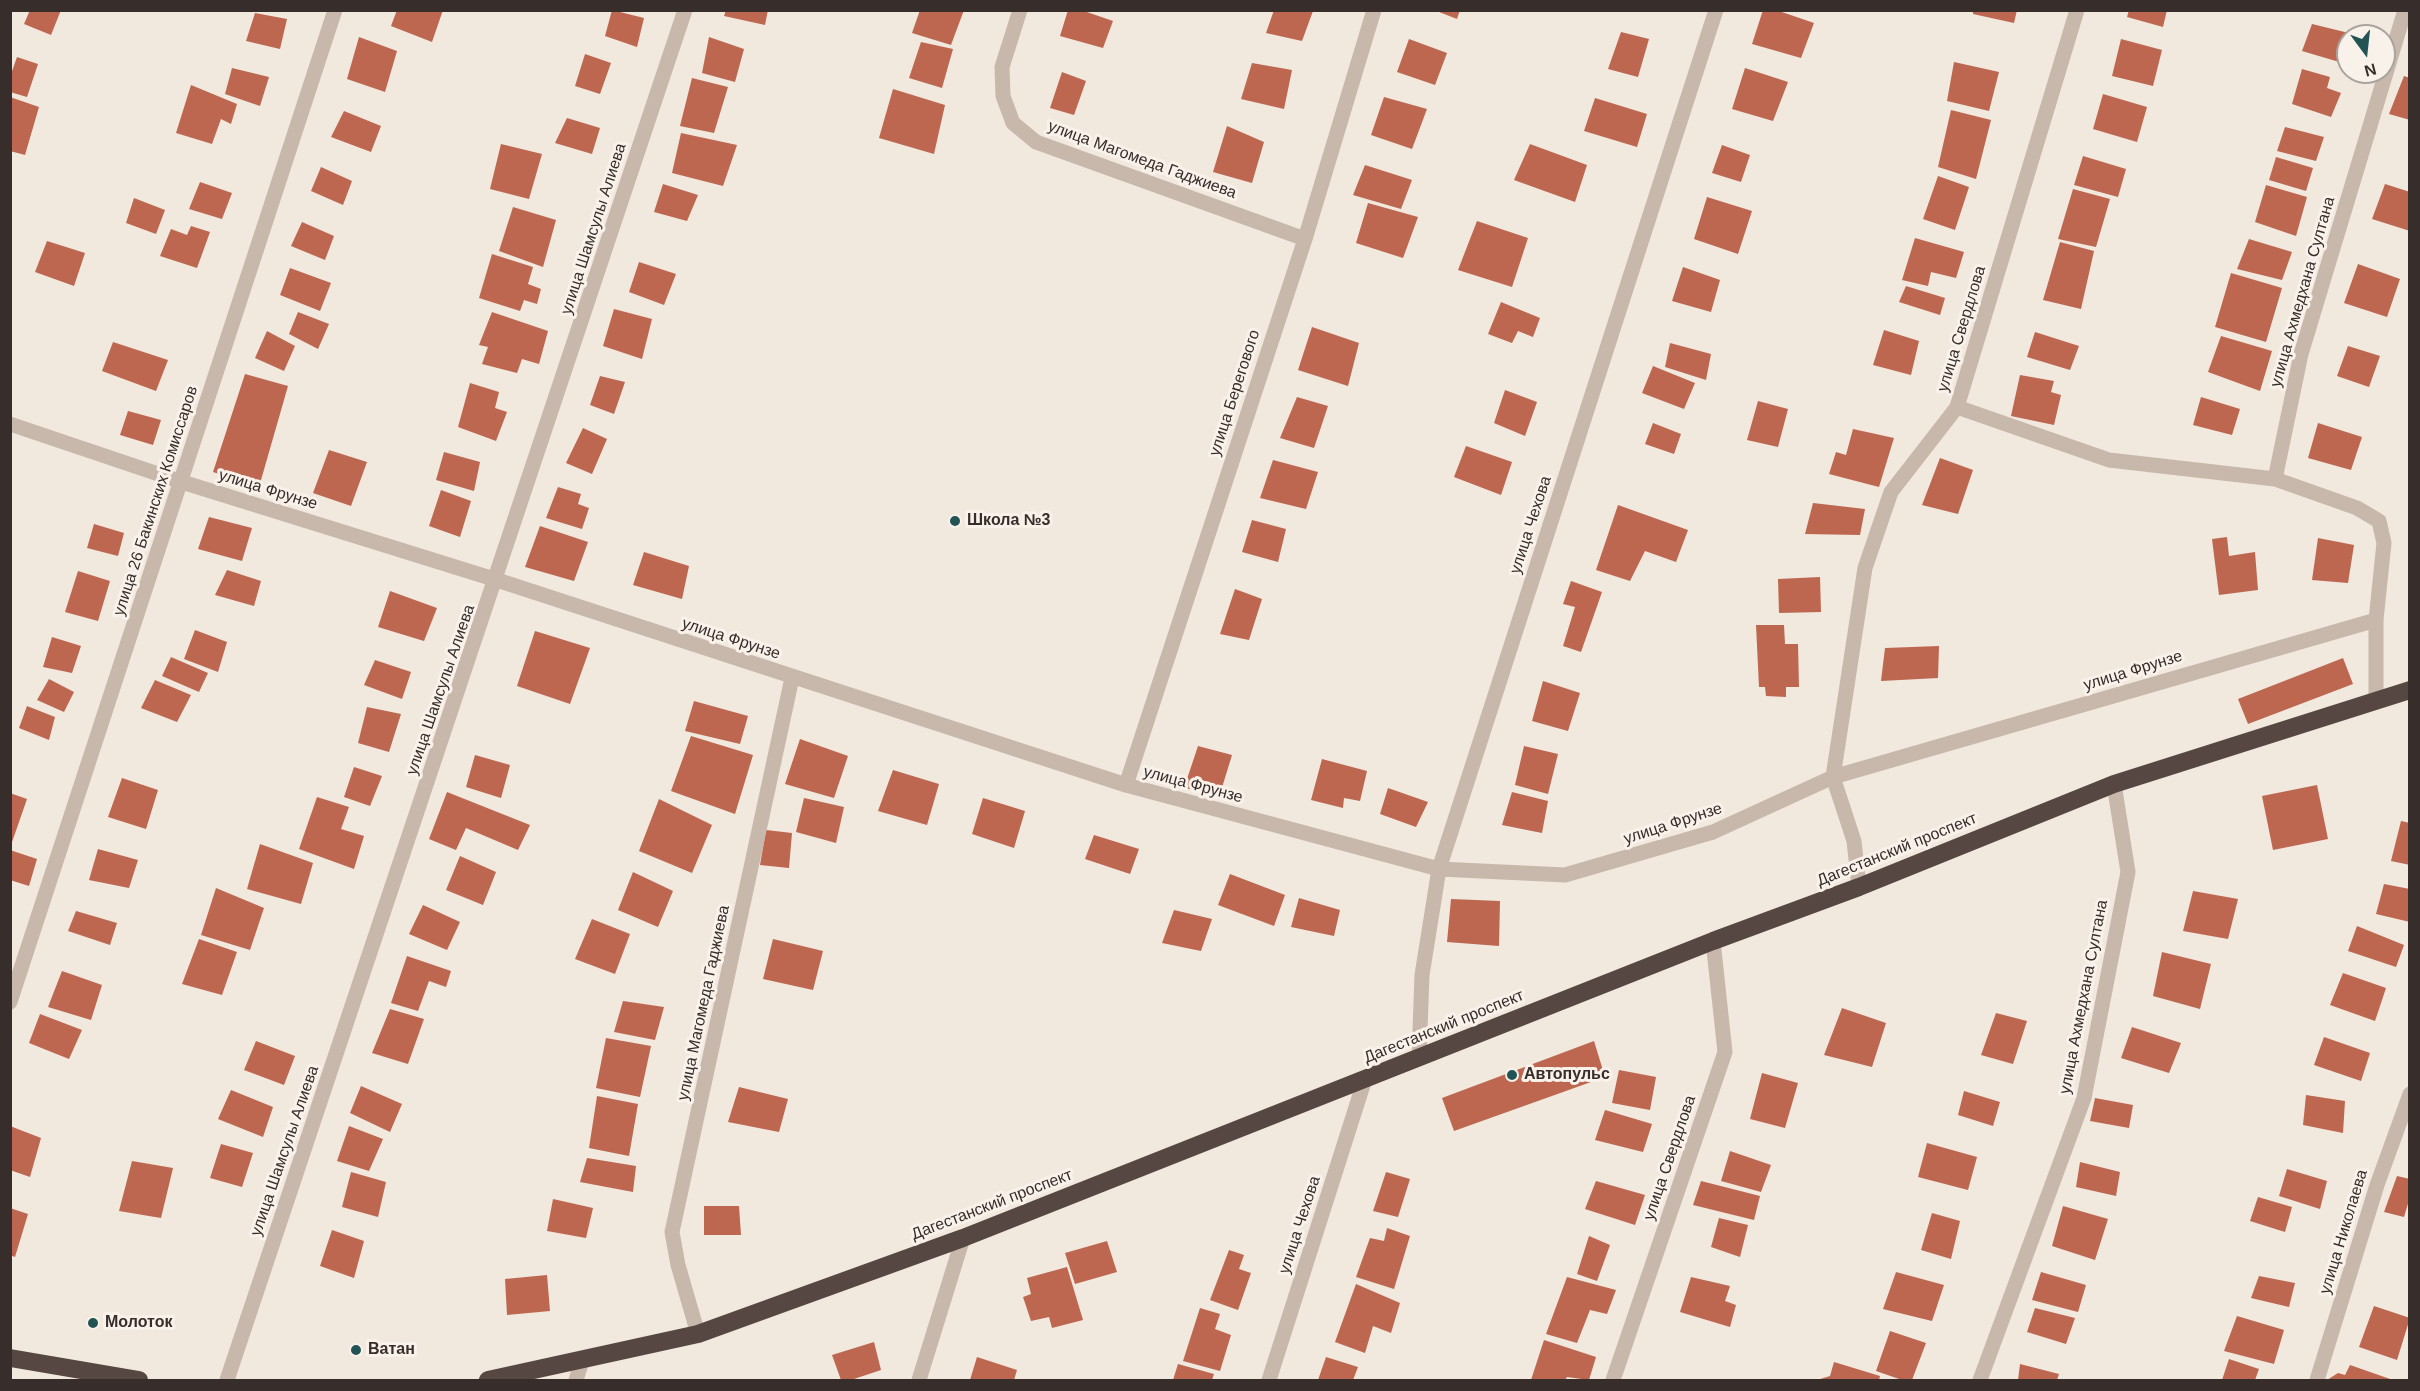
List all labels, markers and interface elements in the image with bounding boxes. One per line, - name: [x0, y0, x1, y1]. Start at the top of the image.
- north arrow: [2336, 24, 2396, 84]
- text: N: [2362, 60, 2378, 80]
- street label: улица Магомеда Гаджиева: [1045, 117, 1239, 203]
- street label: улица Шамсулы Алиева: [557, 141, 631, 317]
- street label: улица Ахмедхана Султана: [2267, 195, 2339, 389]
- street label: улица Свердлова: [1934, 264, 1990, 394]
- street label: улица Берегового: [1206, 327, 1264, 459]
- street label: улица 26 Бакинских Комиссаров: [110, 384, 202, 618]
- street label: улица Фрунзе: [216, 466, 320, 514]
- street label: улица Чехова: [1506, 474, 1556, 576]
- place label: Школа №3: [967, 511, 1050, 531]
- marker: Школа №3: [948, 514, 962, 528]
- street label: улица Шамсулы Алиева: [403, 602, 479, 778]
- street label: улица Фрунзе: [679, 614, 783, 664]
- street label: улица Фрунзе: [2081, 647, 2185, 695]
- street label: улица Фрунзе: [1141, 763, 1245, 807]
- street label: улица Фрунзе: [1621, 799, 1725, 849]
- street label: Дагестанский проспект: [1814, 809, 1980, 891]
- street label: улица Ахмедхана Султана: [2056, 898, 2112, 1096]
- street label: улица Магомеда Гаджиева: [674, 904, 734, 1102]
- street label: Дагестанский проспект: [1361, 986, 1527, 1068]
- street label: улица Шамсулы Алиева: [247, 1063, 323, 1239]
- place label: Автопульс: [1524, 1065, 1610, 1085]
- marker: Автопульс: [1505, 1068, 1519, 1082]
- street label: улица Свердлова: [1640, 1093, 1700, 1223]
- street label: Дагестанский проспект: [909, 1165, 1075, 1245]
- street label: улица Николаева: [2316, 1168, 2372, 1296]
- street label: улица Чехова: [1275, 1174, 1325, 1276]
- place label: Молоток: [105, 1313, 172, 1333]
- marker: Молоток: [86, 1316, 100, 1330]
- place label: Ватан: [368, 1340, 415, 1360]
- marker: Ватан: [349, 1343, 363, 1357]

